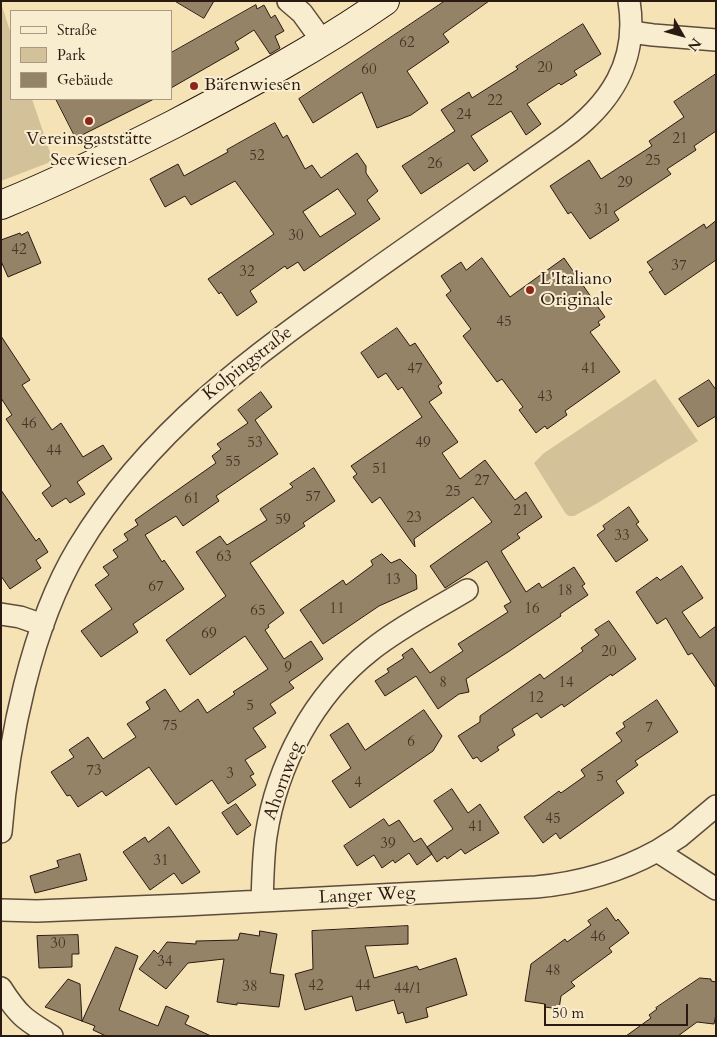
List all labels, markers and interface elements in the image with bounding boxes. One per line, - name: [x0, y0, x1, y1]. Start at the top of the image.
- legend: [10, 10, 172, 100]
- north arrow: [657, 10, 707, 60]
- text: Straße: [57, 20, 97, 40]
- text: N: [683, 34, 705, 55]
- house number: 62: [399, 35, 415, 53]
- text: Park: [57, 45, 86, 65]
- house number: 20: [537, 60, 553, 78]
- house number: 60: [361, 62, 377, 80]
- text: Gebäude: [57, 70, 113, 90]
- place label: Bärenwiesen: [204, 75, 301, 97]
- marker: Bärenwiesen: [188, 80, 200, 92]
- house number: 22: [487, 93, 503, 111]
- house number: 24: [456, 107, 472, 125]
- marker: Vereinsgaststätte Seewiesen: [83, 115, 95, 127]
- place label: Vereinsgaststätte Seewiesen: [26, 129, 152, 172]
- house number: 21: [672, 131, 688, 149]
- house number: 52: [249, 148, 265, 166]
- house number: 25: [645, 153, 661, 171]
- house number: 26: [427, 156, 443, 174]
- house number: 29: [617, 175, 633, 193]
- house number: 31: [594, 202, 610, 220]
- house number: 30: [288, 228, 304, 246]
- house number: 42: [11, 242, 27, 260]
- house number: 37: [671, 258, 687, 276]
- house number: 32: [239, 264, 255, 282]
- place label: L'Italiano Originale: [540, 269, 613, 312]
- marker: L'Italiano Originale: [524, 284, 536, 296]
- house number: 45: [496, 314, 512, 332]
- street label: Kolpingstraße: [199, 322, 297, 406]
- house number: 47: [407, 361, 423, 379]
- house number: 41: [581, 361, 597, 379]
- house number: 43: [537, 389, 553, 407]
- house number: 46: [21, 416, 37, 434]
- house number: 53: [247, 435, 263, 453]
- house number: 49: [415, 435, 431, 453]
- house number: 44: [46, 443, 62, 461]
- house number: 55: [225, 454, 241, 472]
- house number: 51: [372, 461, 388, 479]
- house number: 27: [474, 473, 490, 491]
- house number: 25: [445, 484, 461, 502]
- house number: 57: [305, 489, 321, 507]
- house number: 61: [184, 491, 200, 509]
- house number: 21: [513, 503, 529, 521]
- house number: 23: [406, 510, 422, 528]
- house number: 59: [275, 512, 291, 530]
- house number: 33: [614, 528, 630, 546]
- house number: 63: [216, 549, 232, 567]
- house number: 13: [385, 572, 401, 590]
- house number: 67: [148, 579, 164, 597]
- house number: 18: [557, 583, 573, 601]
- house number: 11: [329, 601, 345, 619]
- house number: 16: [524, 601, 540, 619]
- house number: 65: [250, 603, 266, 621]
- house number: 69: [201, 626, 217, 644]
- house number: 20: [601, 644, 617, 662]
- house number: 9: [284, 660, 292, 678]
- house number: 8: [439, 675, 447, 693]
- house number: 14: [558, 675, 574, 693]
- house number: 12: [528, 690, 544, 708]
- house number: 5: [246, 698, 254, 716]
- house number: 75: [162, 718, 178, 736]
- house number: 7: [645, 720, 653, 738]
- house number: 6: [407, 734, 415, 752]
- street label: Ahornweg: [260, 739, 308, 823]
- house number: 73: [86, 763, 102, 781]
- house number: 3: [226, 766, 234, 784]
- house number: 5: [596, 769, 604, 787]
- house number: 4: [354, 775, 362, 793]
- house number: 45: [545, 811, 561, 829]
- house number: 41: [468, 819, 484, 837]
- house number: 39: [380, 836, 396, 854]
- house number: 31: [153, 853, 169, 871]
- street label: Langer Weg: [318, 883, 416, 909]
- house number: 46: [590, 929, 606, 947]
- house number: 30: [50, 936, 66, 954]
- house number: 34: [157, 954, 173, 972]
- house number: 48: [545, 963, 561, 981]
- house number: 42: [308, 978, 324, 996]
- house number: 44: [355, 978, 371, 996]
- house number: 38: [242, 979, 258, 997]
- house number: 44/1: [394, 981, 422, 999]
- scale bar: [547, 994, 691, 1026]
- text: 50 m: [552, 1003, 584, 1023]

